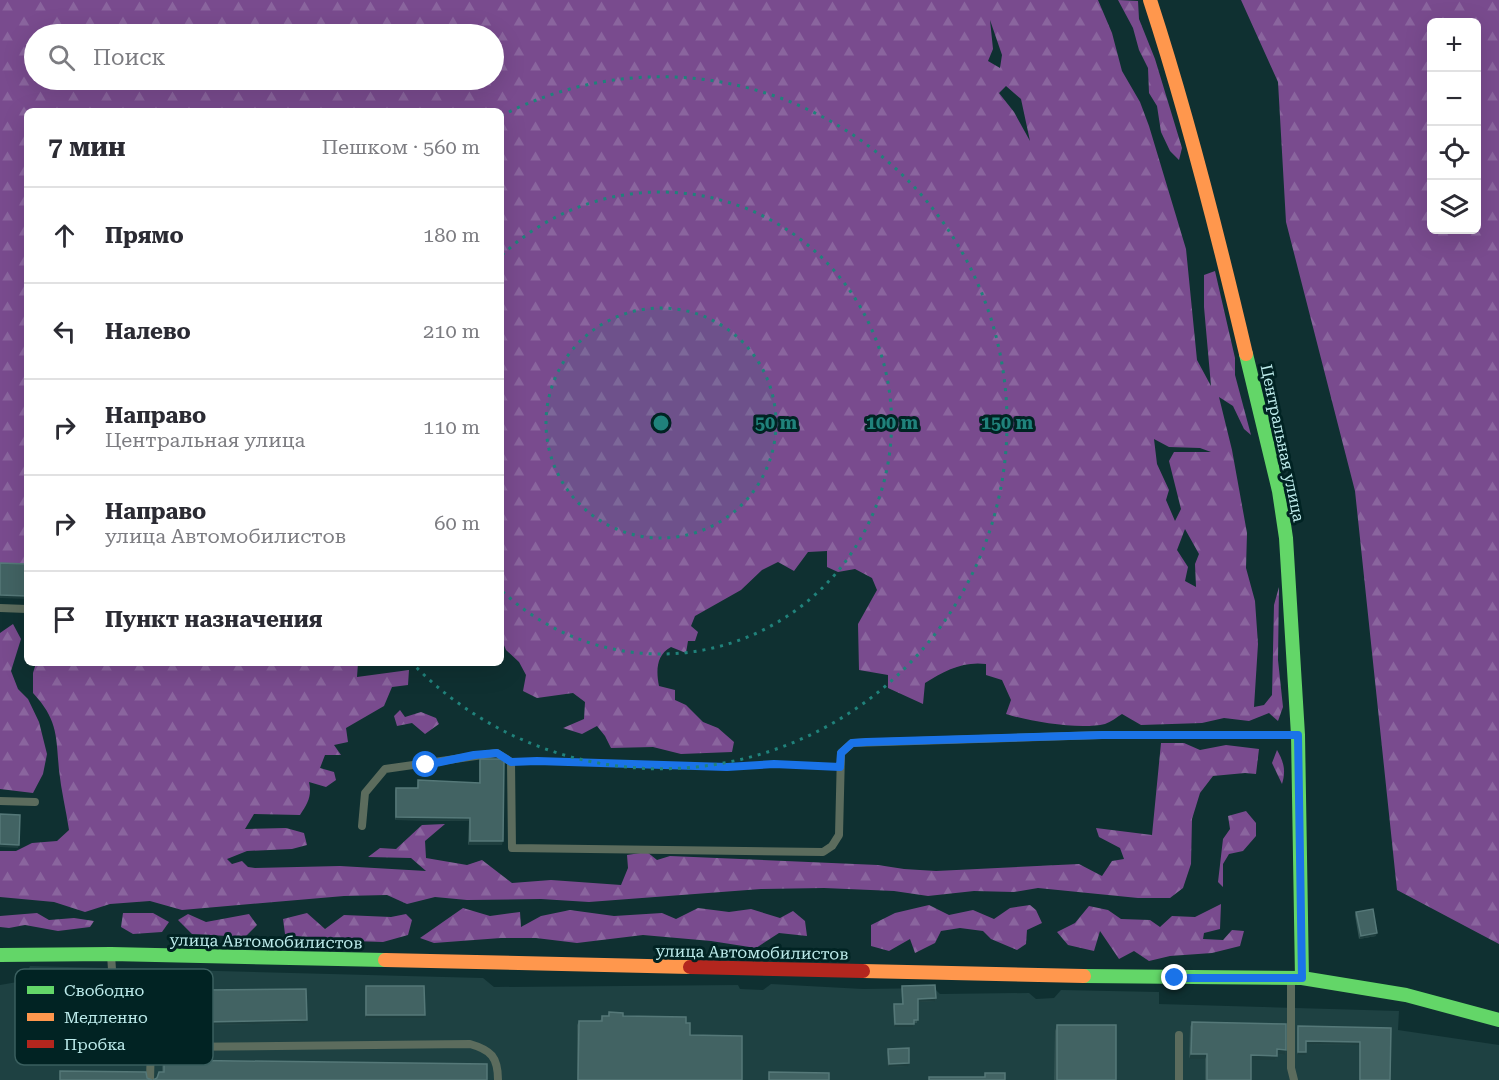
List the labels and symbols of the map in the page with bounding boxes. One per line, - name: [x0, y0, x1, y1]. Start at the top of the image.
- street label: Центральная улица: [1257, 363, 1309, 524]
- text: 50 m: [755, 412, 798, 433]
- text: 100 m: [866, 412, 919, 433]
- text: 150 m: [981, 412, 1034, 433]
- centre of rings: [651, 413, 671, 433]
- route start: [412, 751, 438, 777]
- street label: улица Автомобилистов: [169, 930, 363, 953]
- street label: улица Автомобилистов: [655, 941, 849, 964]
- route end: [1161, 964, 1187, 990]
- legend: [15, 969, 213, 1065]
- text: Свободно: [64, 981, 145, 1000]
- text: Медленно: [64, 1008, 148, 1027]
- text: Пробка: [64, 1035, 126, 1054]

